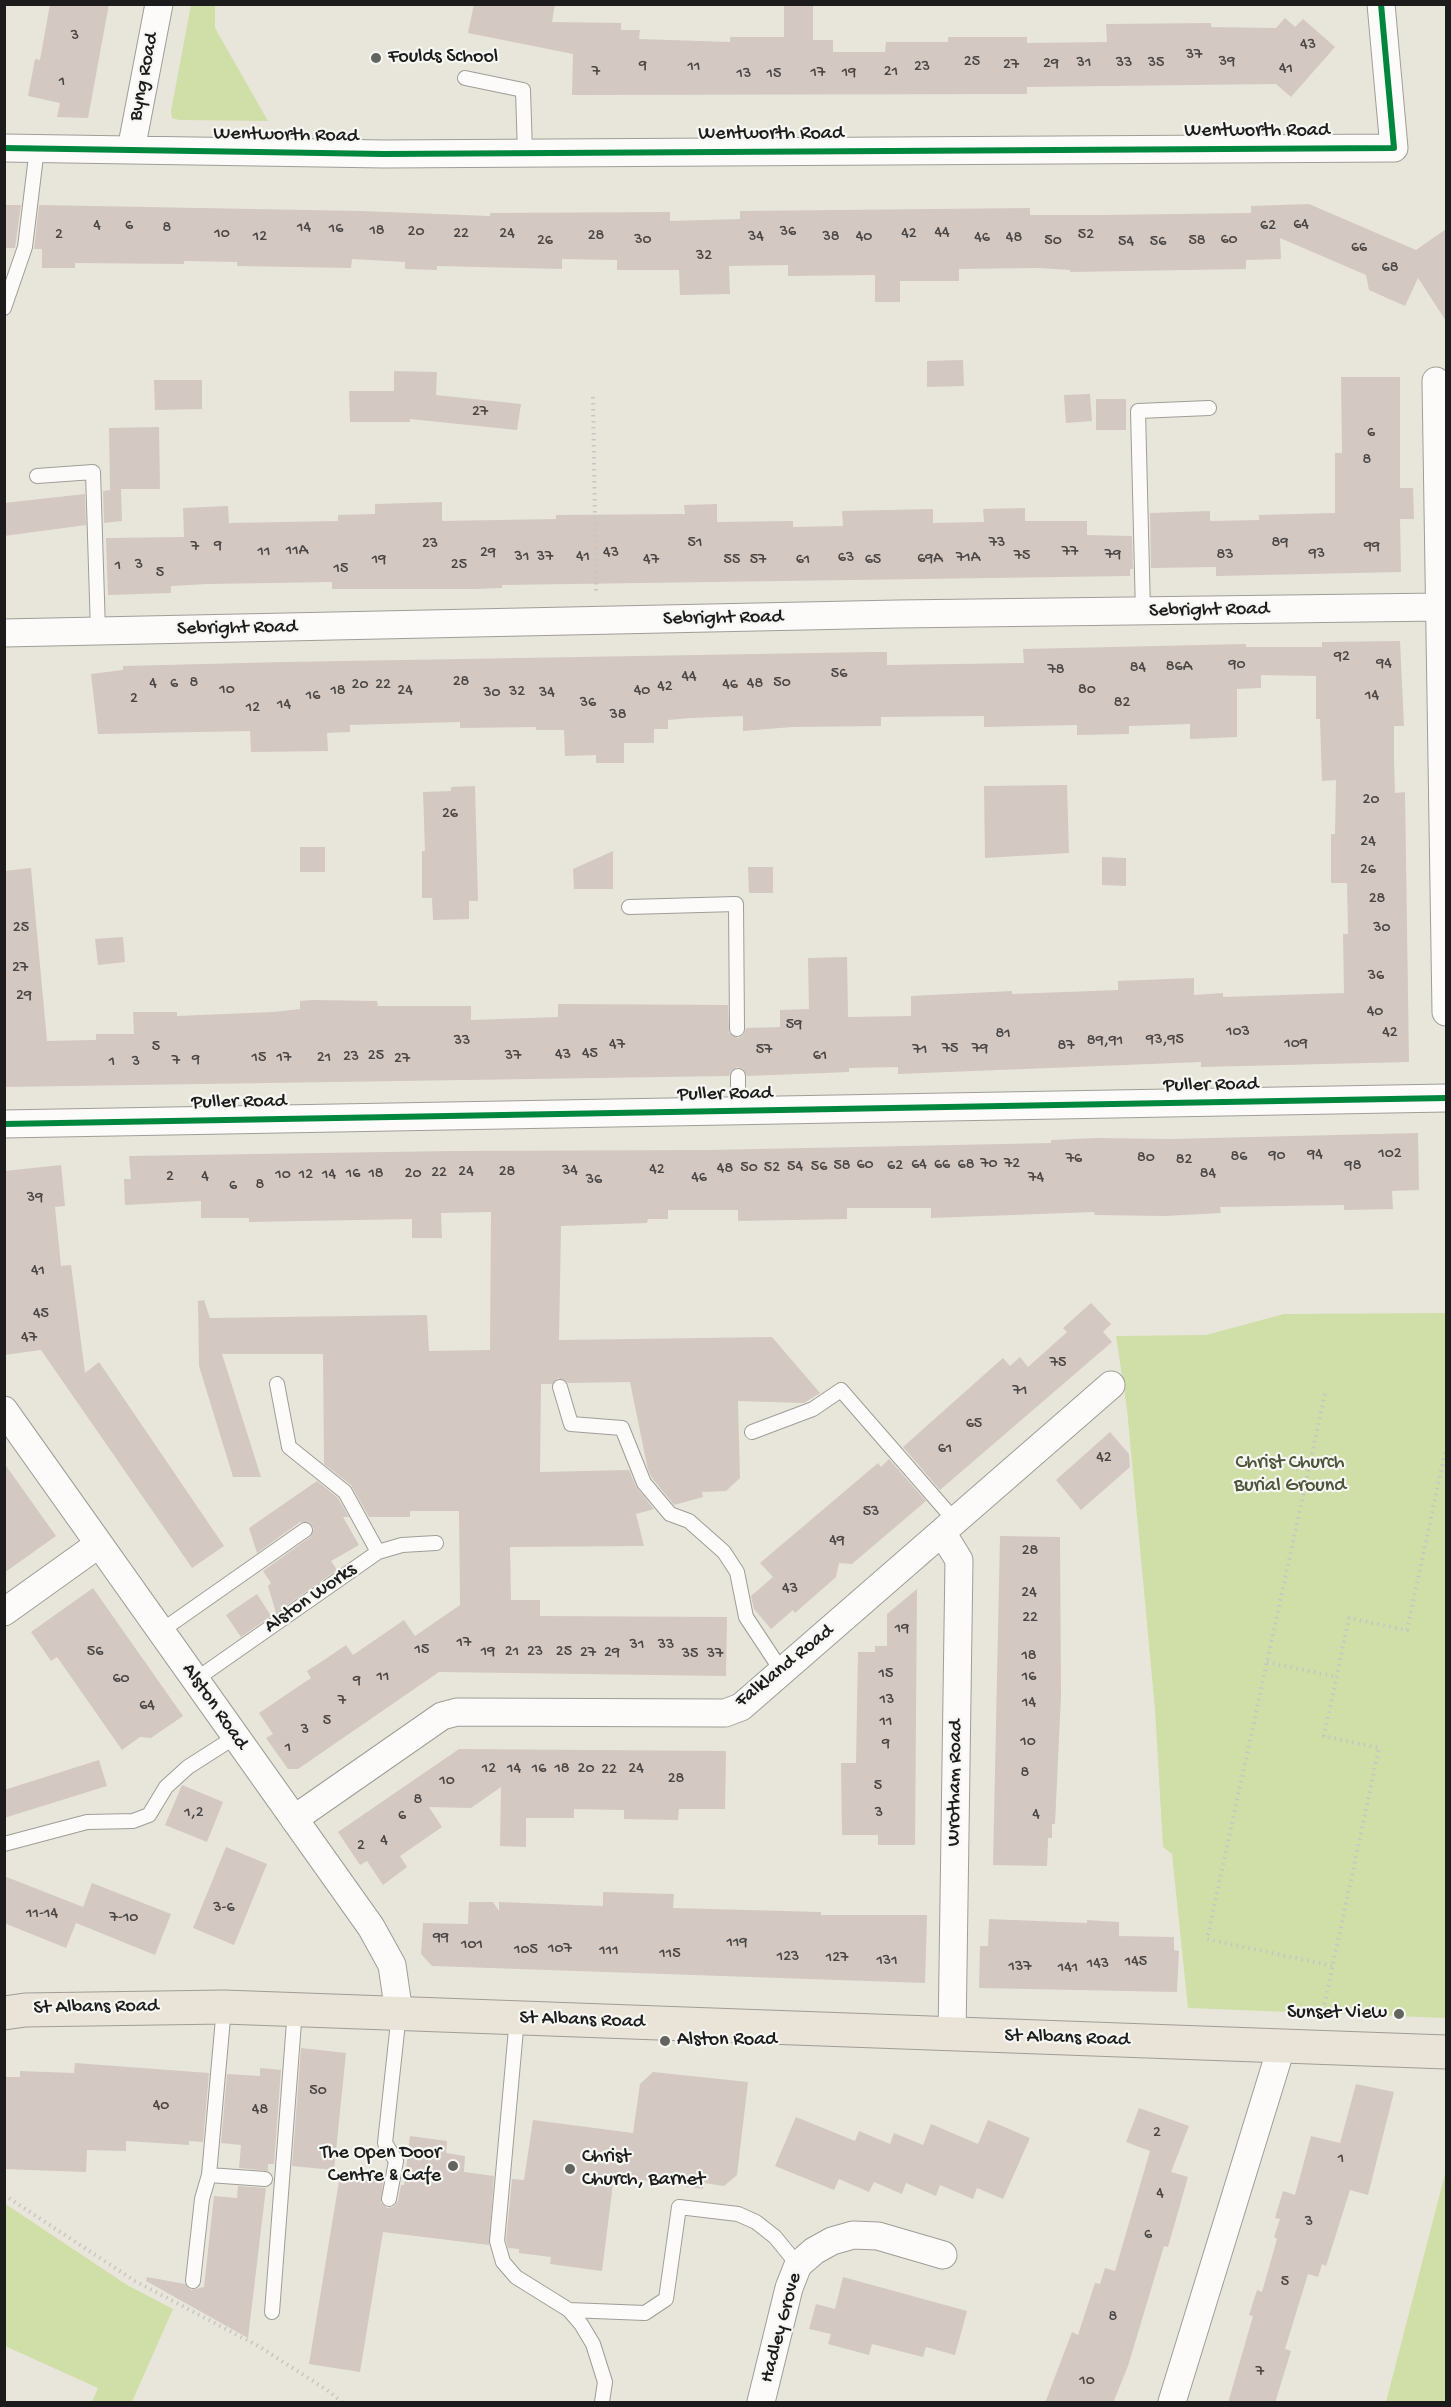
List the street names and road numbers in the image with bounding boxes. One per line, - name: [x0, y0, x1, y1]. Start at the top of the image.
- street label: Byng Road: [125, 31, 165, 123]
- street label: Wentworth Road: [1184, 120, 1330, 144]
- street label: Wentworth Road: [213, 123, 359, 149]
- street label: Wentworth Road: [698, 123, 844, 147]
- street label: Sebright Road: [1149, 598, 1269, 624]
- street label: Sebright Road: [663, 606, 783, 632]
- street label: Sebright Road: [177, 616, 297, 642]
- street label: Puller Road: [1163, 1073, 1259, 1099]
- street label: Puller Road: [677, 1082, 773, 1108]
- street label: Puller Road: [191, 1090, 287, 1116]
- street label: Alston Works: [260, 1558, 362, 1640]
- street label: Falkland Road: [731, 1620, 839, 1714]
- street label: Alston Road: [175, 1659, 253, 1755]
- street label: Wrotham Road: [943, 1719, 969, 1847]
- street label: St Albans Road: [33, 1995, 159, 2021]
- street label: St Albans Road: [519, 2007, 645, 2035]
- street label: St Albans Road: [1004, 2025, 1130, 2053]
- street label: Hadley Grove: [756, 2270, 808, 2386]

